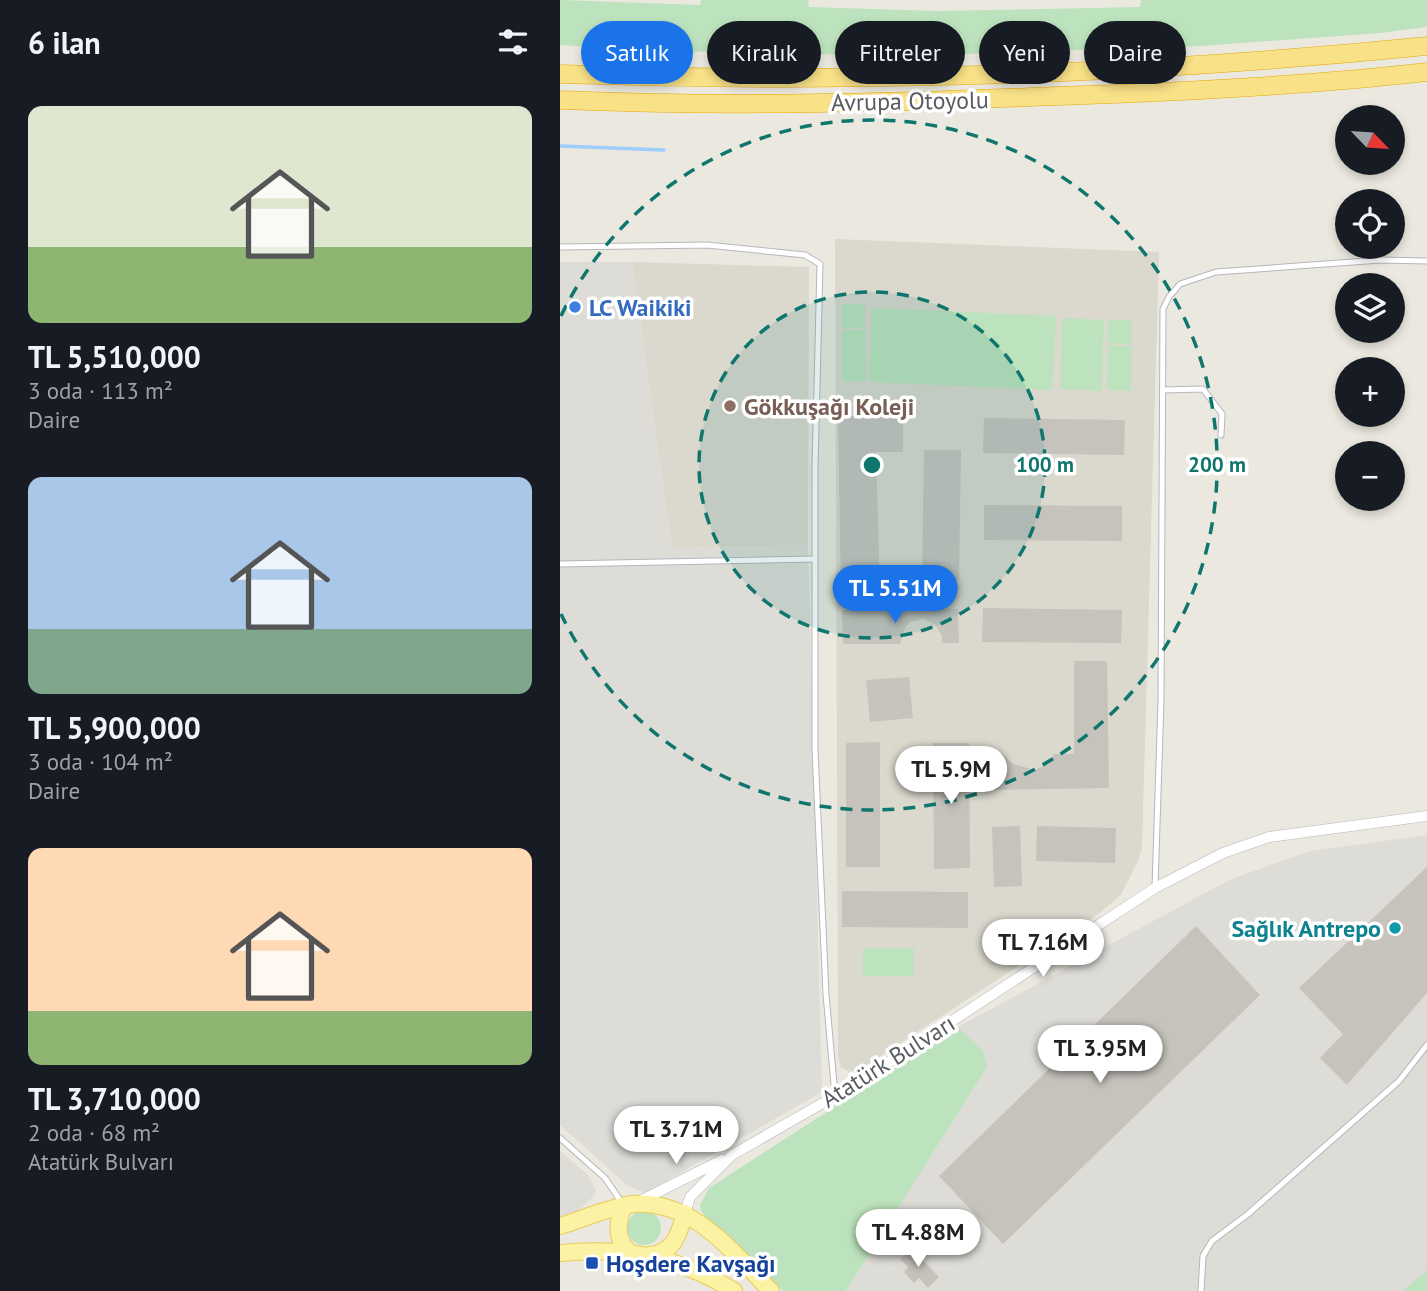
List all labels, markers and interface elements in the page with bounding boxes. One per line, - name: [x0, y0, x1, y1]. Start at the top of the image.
- chip: Satılık: [581, 21, 693, 84]
- chip: Kiralık: [707, 21, 821, 84]
- chip: Filtreler: [835, 21, 965, 84]
- chip: Yeni: [979, 21, 1070, 84]
- chip: Daire: [1084, 21, 1186, 84]
- text: 6 ilan: [28, 23, 101, 62]
- icon: filters: [494, 23, 532, 61]
- street label: Avrupa Otoyolu: [831, 84, 989, 118]
- north arrow: [1335, 105, 1405, 175]
- map controls: [1335, 105, 1405, 511]
- icon: home: [217, 151, 343, 277]
- button: locate: [1335, 189, 1405, 259]
- button: layers: [1335, 273, 1405, 343]
- place label: LC Waikiki: [589, 292, 691, 323]
- marker: LC Waikiki: [567, 299, 583, 315]
- text: TL 5,510,000: [28, 337, 201, 376]
- button: +: [1335, 357, 1405, 427]
- text: 3 oda · 113 m²: [28, 376, 173, 405]
- place label: Gökkuşağı Koleji: [744, 391, 914, 422]
- marker: Gökkuşağı Koleji: [722, 398, 738, 414]
- text: Daire: [28, 405, 80, 434]
- button: −: [1335, 441, 1405, 511]
- text: 100 m: [1016, 451, 1074, 478]
- text: 200 m: [1188, 451, 1246, 478]
- centre of rings: [860, 453, 884, 477]
- icon: home: [217, 522, 343, 648]
- pin: TL 5.51M: [823, 566, 967, 625]
- text: TL 5.51M: [849, 573, 941, 602]
- text: TL 5,900,000: [28, 708, 201, 747]
- pin: TL 5.9M: [886, 746, 1016, 806]
- text: 3 oda · 104 m²: [28, 747, 173, 776]
- text: TL 5.9M: [911, 754, 991, 783]
- text: Daire: [28, 776, 80, 805]
- icon: home: [217, 893, 343, 1019]
- place label: Sağlık Antrepo: [1231, 913, 1381, 944]
- pin: TL 7.16M: [971, 920, 1115, 979]
- marker: Sağlık Antrepo: [1387, 920, 1403, 936]
- text: TL 7.16M: [998, 927, 1088, 956]
- street label: Atatürk Bulvarı: [815, 1008, 961, 1114]
- pin: TL 3.95M: [1028, 1026, 1172, 1085]
- text: TL 3.95M: [1054, 1033, 1146, 1062]
- text: TL 3,710,000: [28, 1079, 201, 1118]
- pin: TL 3.71M: [604, 1106, 748, 1166]
- text: TL 3.71M: [630, 1114, 722, 1143]
- text: 2 oda · 68 m²: [28, 1118, 160, 1147]
- text: Atatürk Bulvarı: [28, 1147, 174, 1176]
- pin: TL 4.88M: [846, 1210, 990, 1269]
- text: TL 4.88M: [872, 1217, 964, 1246]
- place label: Hoşdere Kavşağı: [606, 1248, 776, 1279]
- marker: Hoşdere Kavşağı: [584, 1255, 600, 1271]

